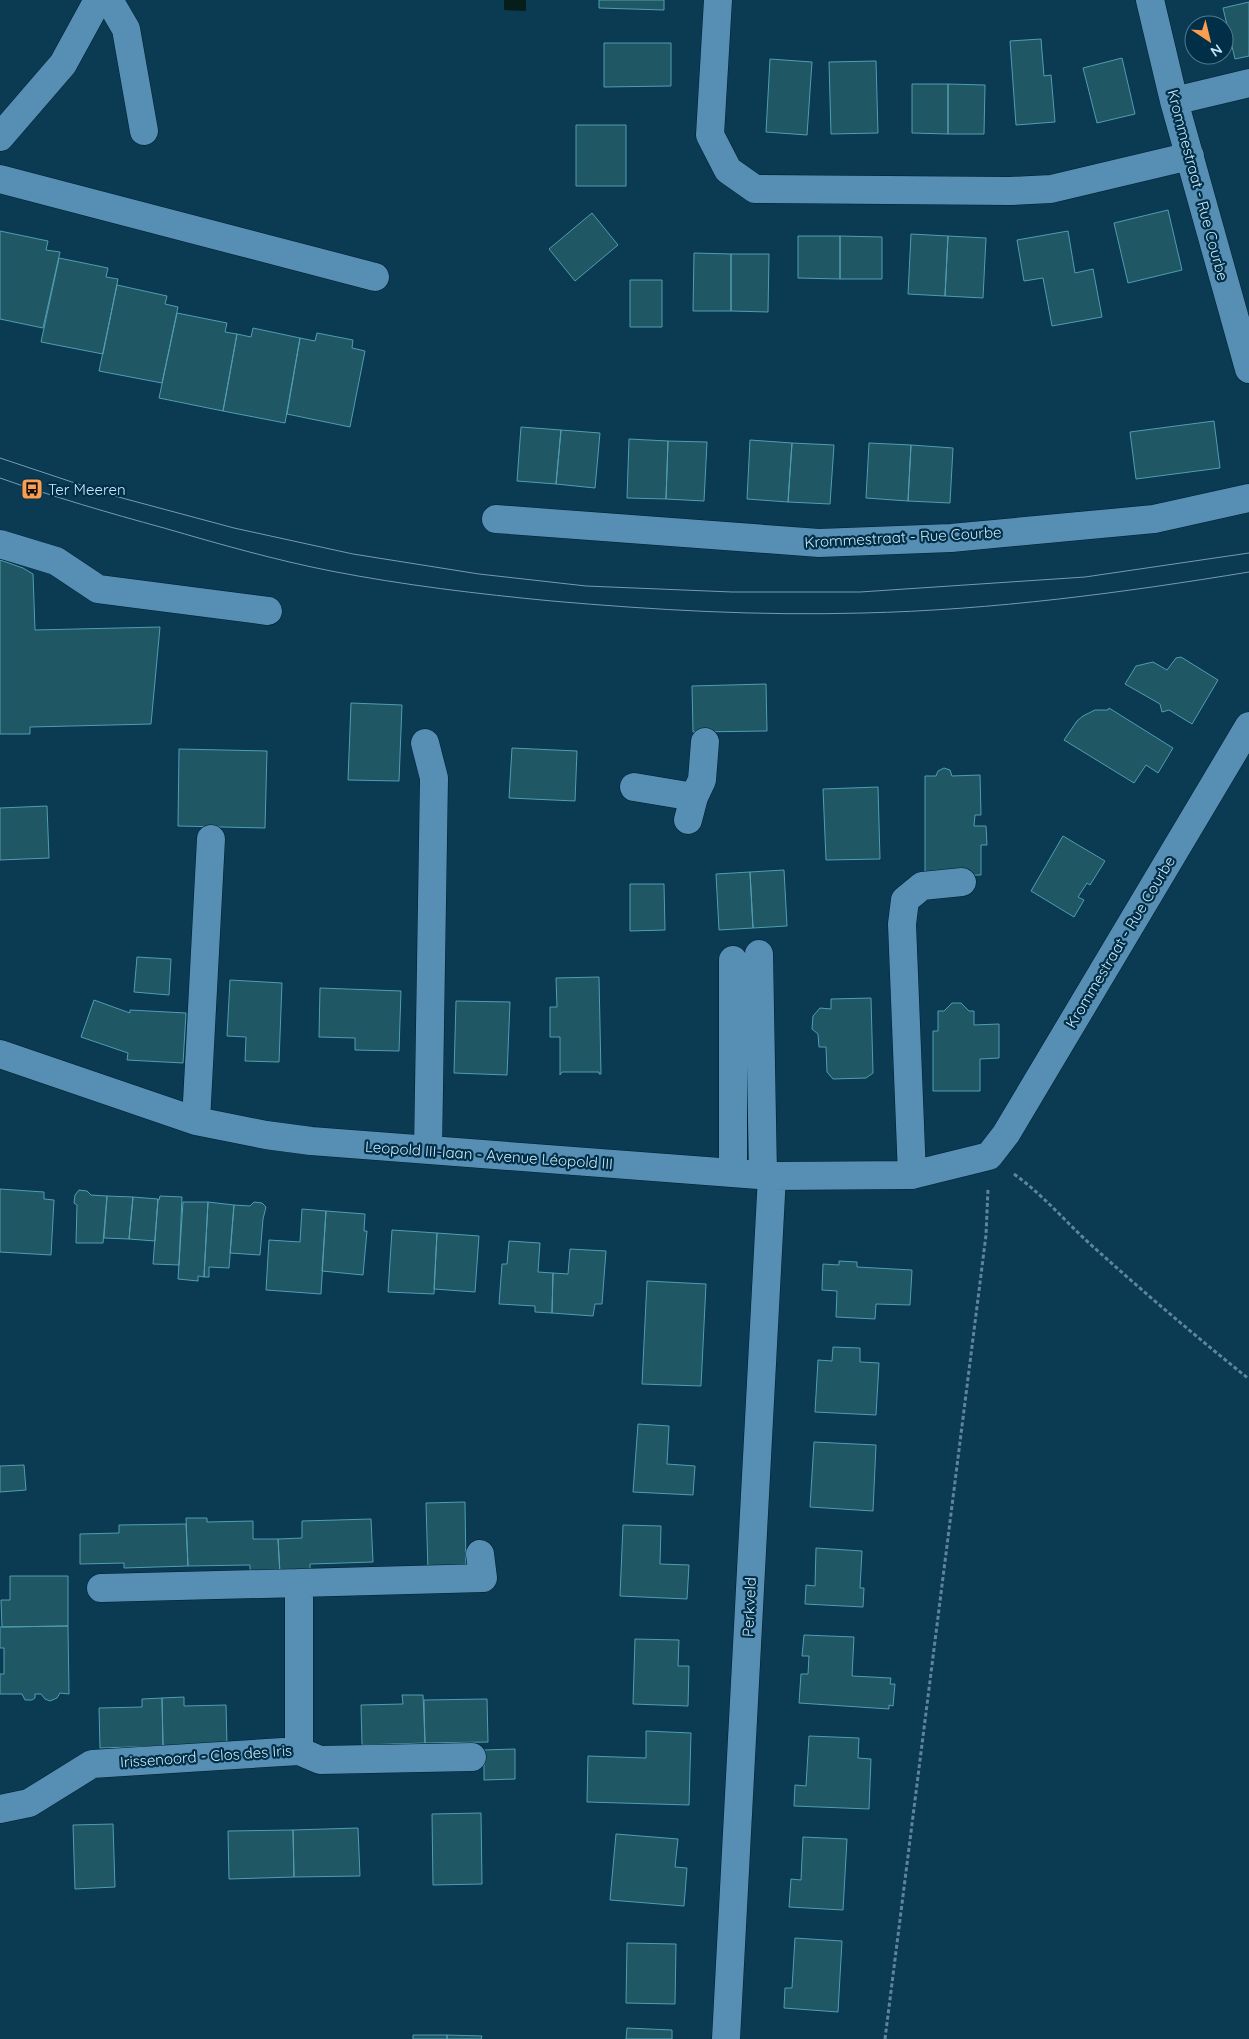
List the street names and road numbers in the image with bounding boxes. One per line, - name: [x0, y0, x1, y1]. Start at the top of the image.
- street label: Krommestraat - Rue Courbe: [1163, 87, 1233, 283]
- street label: Krommestraat - Rue Courbe: [804, 522, 1002, 552]
- street label: Krommestraat - Rue Courbe: [1061, 853, 1179, 1031]
- street label: Leopold III-laan - Avenue Léopold III: [364, 1137, 614, 1173]
- street label: Perkveld: [738, 1577, 760, 1637]
- street label: Irissenoord - Clos des Iris: [119, 1741, 293, 1771]

